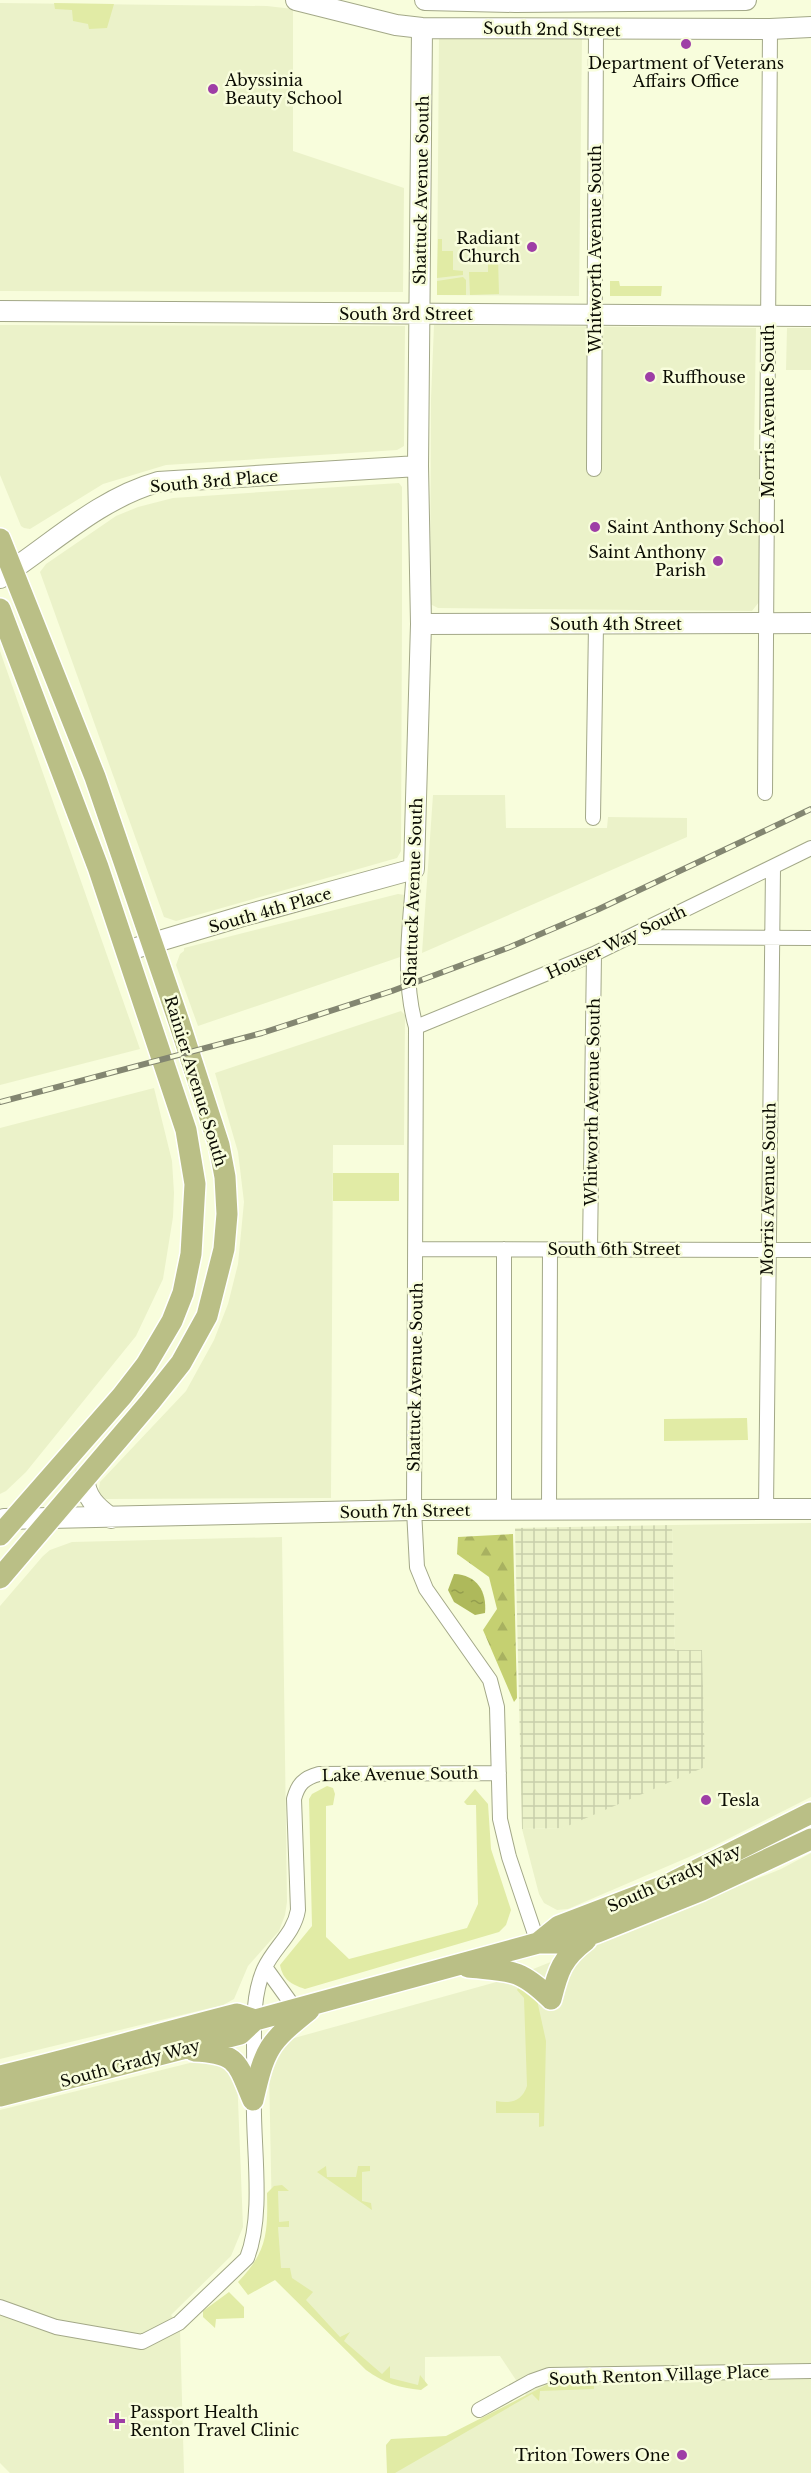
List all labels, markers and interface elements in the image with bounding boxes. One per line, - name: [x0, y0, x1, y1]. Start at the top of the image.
- street label: South 2nd Street: [483, 18, 621, 40]
- marker: Department of Veterans Affairs Office: [679, 37, 693, 51]
- place label: Department of Veterans Affairs Office: [588, 53, 784, 91]
- place label: Abyssinia Beauty School: [224, 70, 342, 108]
- marker: Abyssinia Beauty School: [206, 82, 220, 96]
- street label: Shattuck Avenue South: [409, 95, 433, 285]
- street label: Whitworth Avenue South: [585, 145, 605, 354]
- place label: Radiant Church: [456, 228, 520, 266]
- marker: Radiant Church: [525, 240, 539, 254]
- street label: South 3rd Street: [339, 304, 473, 324]
- street label: Morris Avenue South: [758, 324, 778, 498]
- place label: Ruffhouse: [662, 367, 746, 387]
- marker: Ruffhouse: [643, 370, 657, 384]
- street label: South 3rd Place: [149, 465, 279, 497]
- place label: Saint Anthony School: [607, 517, 785, 537]
- marker: Saint Anthony School: [588, 520, 602, 534]
- place label: Saint Anthony Parish: [589, 542, 707, 580]
- marker: Saint Anthony Parish: [711, 554, 725, 568]
- street label: South 4th Street: [550, 614, 682, 634]
- street label: Shattuck Avenue South: [400, 797, 426, 987]
- street label: South 4th Place: [206, 883, 334, 937]
- street label: Houser Way South: [543, 901, 689, 983]
- street label: Rainier Avenue South: [160, 993, 232, 1169]
- street label: Whitworth Avenue South: [580, 998, 604, 1207]
- street label: Morris Avenue South: [756, 1102, 780, 1276]
- street label: South 6th Street: [547, 1239, 681, 1259]
- street label: Shattuck Avenue South: [403, 1282, 427, 1472]
- street label: South 7th Street: [339, 1500, 471, 1522]
- street label: Lake Avenue South: [321, 1763, 479, 1785]
- place label: Tesla: [718, 1790, 760, 1810]
- marker: Tesla: [699, 1793, 713, 1807]
- street label: South Grady Way: [604, 1839, 745, 1916]
- street label: South Grady Way: [58, 2034, 203, 2091]
- street label: South Renton Village Place: [548, 2361, 770, 2389]
- place label: Passport Health Renton Travel Clinic: [130, 2402, 300, 2440]
- marker: Passport Health Renton Travel Clinic: [108, 2412, 126, 2430]
- place label: Triton Towers One: [515, 2445, 670, 2465]
- marker: Triton Towers One: [675, 2448, 689, 2462]

